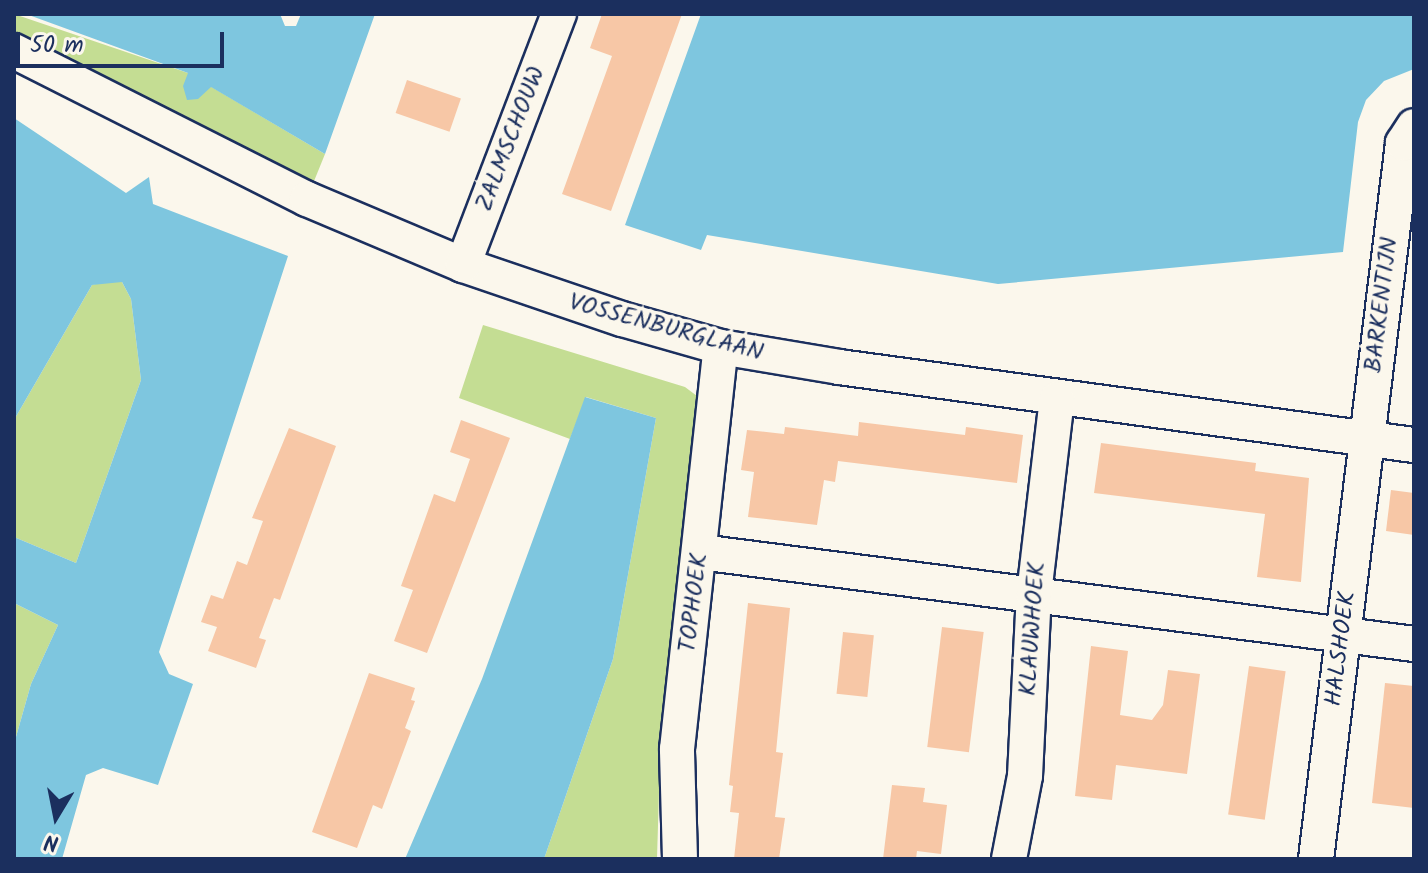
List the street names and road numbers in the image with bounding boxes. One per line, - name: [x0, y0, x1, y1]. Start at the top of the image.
- street label: ZALMSCHOUW: [470, 63, 552, 215]
- street label: BARKENTIJN: [1359, 236, 1405, 374]
- street label: VOSSENBURGLAAN: [566, 288, 766, 368]
- street label: TOPHOEK: [674, 552, 714, 654]
- street label: KLAUWHOEK: [1014, 561, 1052, 697]
- street label: HALSHOEK: [1320, 590, 1362, 708]

